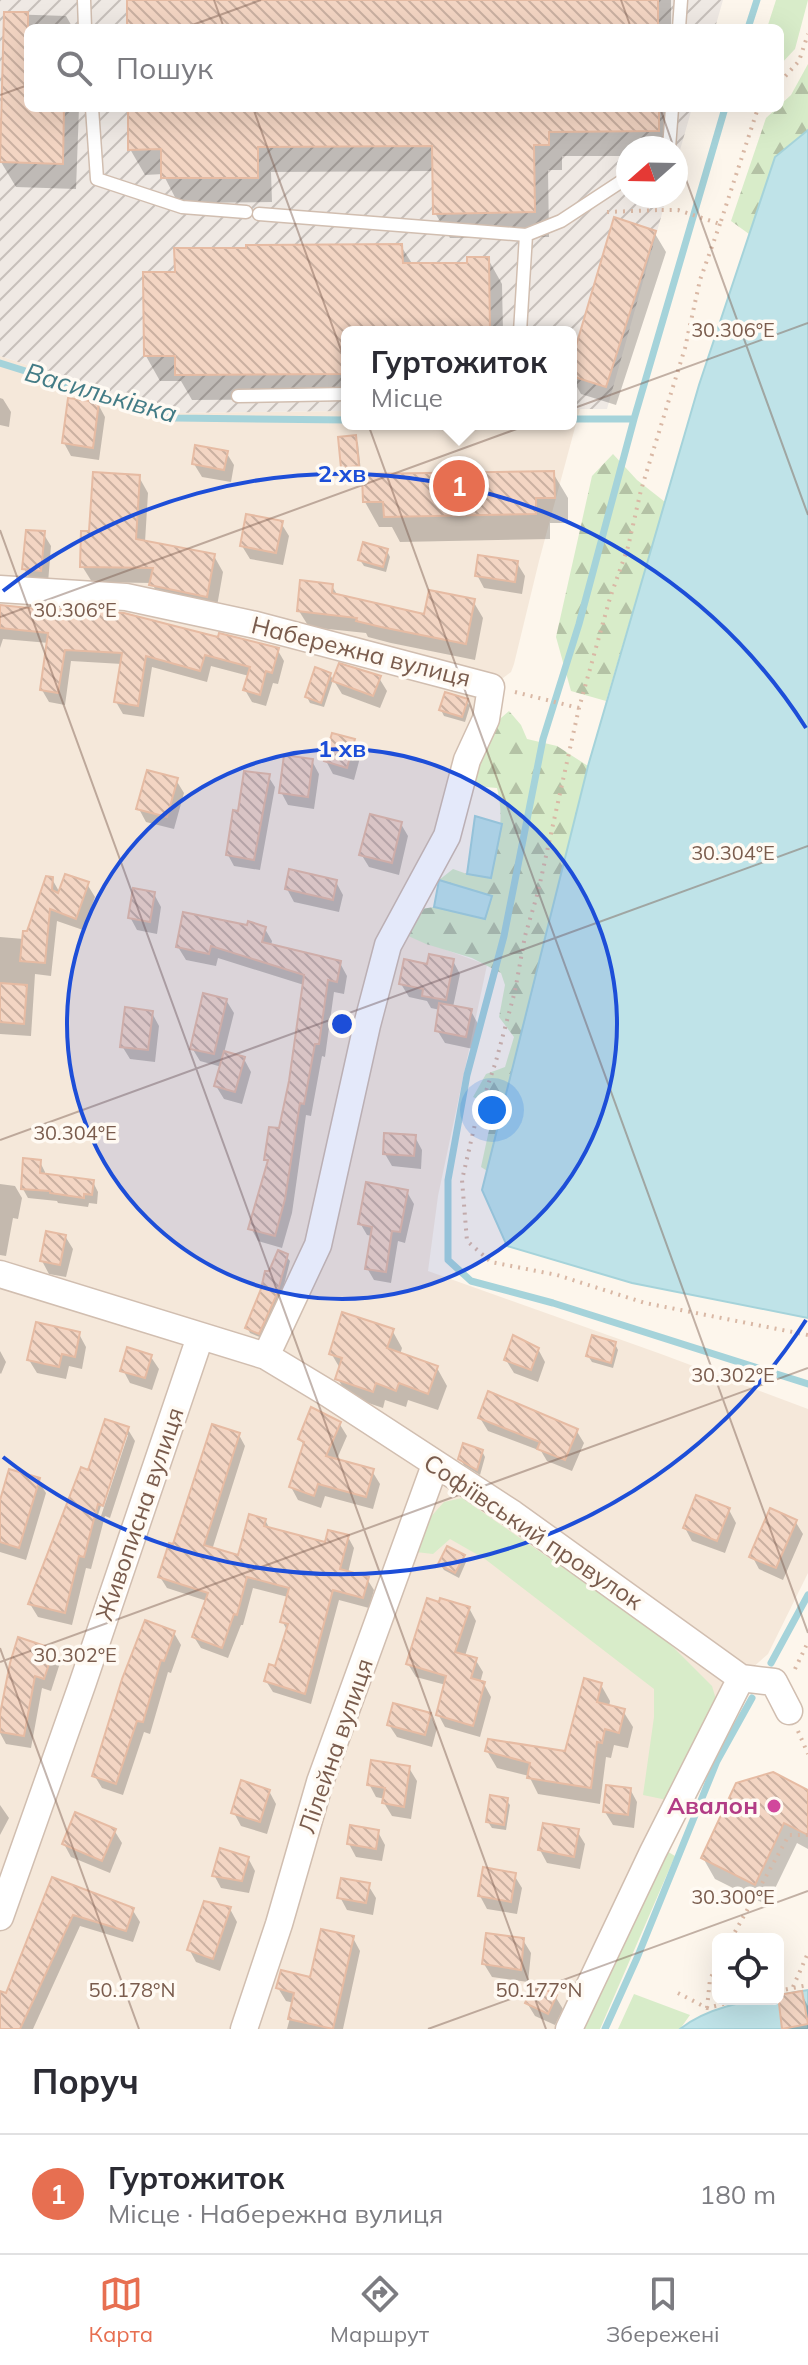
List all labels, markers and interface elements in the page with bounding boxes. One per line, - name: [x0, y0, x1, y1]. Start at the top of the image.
- search box: [24, 24, 784, 112]
- icon: search: [52, 46, 96, 90]
- text: Пошук: [116, 49, 213, 87]
- north arrow: [616, 136, 688, 208]
- text: 30.306°E: [691, 317, 775, 342]
- popup: [341, 326, 577, 430]
- text: Гуртожиток: [371, 343, 547, 381]
- water label: Васильківка: [21, 355, 181, 430]
- text: Місце: [371, 381, 443, 414]
- pin: 1: [433, 456, 485, 516]
- text: 2 хв: [318, 458, 366, 488]
- text: 30.306°E: [33, 597, 117, 622]
- street label: Набережна вулиця: [249, 609, 474, 693]
- text: 1 хв: [318, 733, 366, 763]
- text: 30.304°E: [691, 840, 775, 865]
- centre of rings: [328, 1010, 356, 1038]
- your location: [472, 1090, 512, 1130]
- text: 30.304°E: [33, 1120, 117, 1145]
- text: 30.302°E: [691, 1362, 775, 1387]
- street label: Живописна вулиця: [89, 1403, 190, 1624]
- street label: Софіївський провулок: [418, 1447, 649, 1616]
- text: 30.302°E: [33, 1642, 117, 1667]
- street label: Лілейна вулиця: [291, 1654, 379, 1837]
- place label: Авалон: [667, 1790, 758, 1820]
- marker: Авалон: [765, 1797, 783, 1815]
- text: 30.300°E: [691, 1884, 775, 1909]
- map controls: [712, 1933, 784, 2005]
- button: locate: [712, 1933, 784, 2005]
- text: 50.178°N: [89, 1977, 175, 2002]
- text: 50.177°N: [496, 1977, 582, 2002]
- text: Поруч: [32, 2060, 139, 2103]
- text: Гуртожиток: [108, 2159, 284, 2197]
- text: 1: [50, 2178, 66, 2211]
- text: 180 m: [700, 2178, 776, 2211]
- text: Місце · Набережна вулиця: [108, 2197, 443, 2230]
- tab: Карта: [88, 2272, 153, 2348]
- tab: Маршрут: [330, 2272, 429, 2348]
- tab: Збережені: [606, 2272, 720, 2348]

